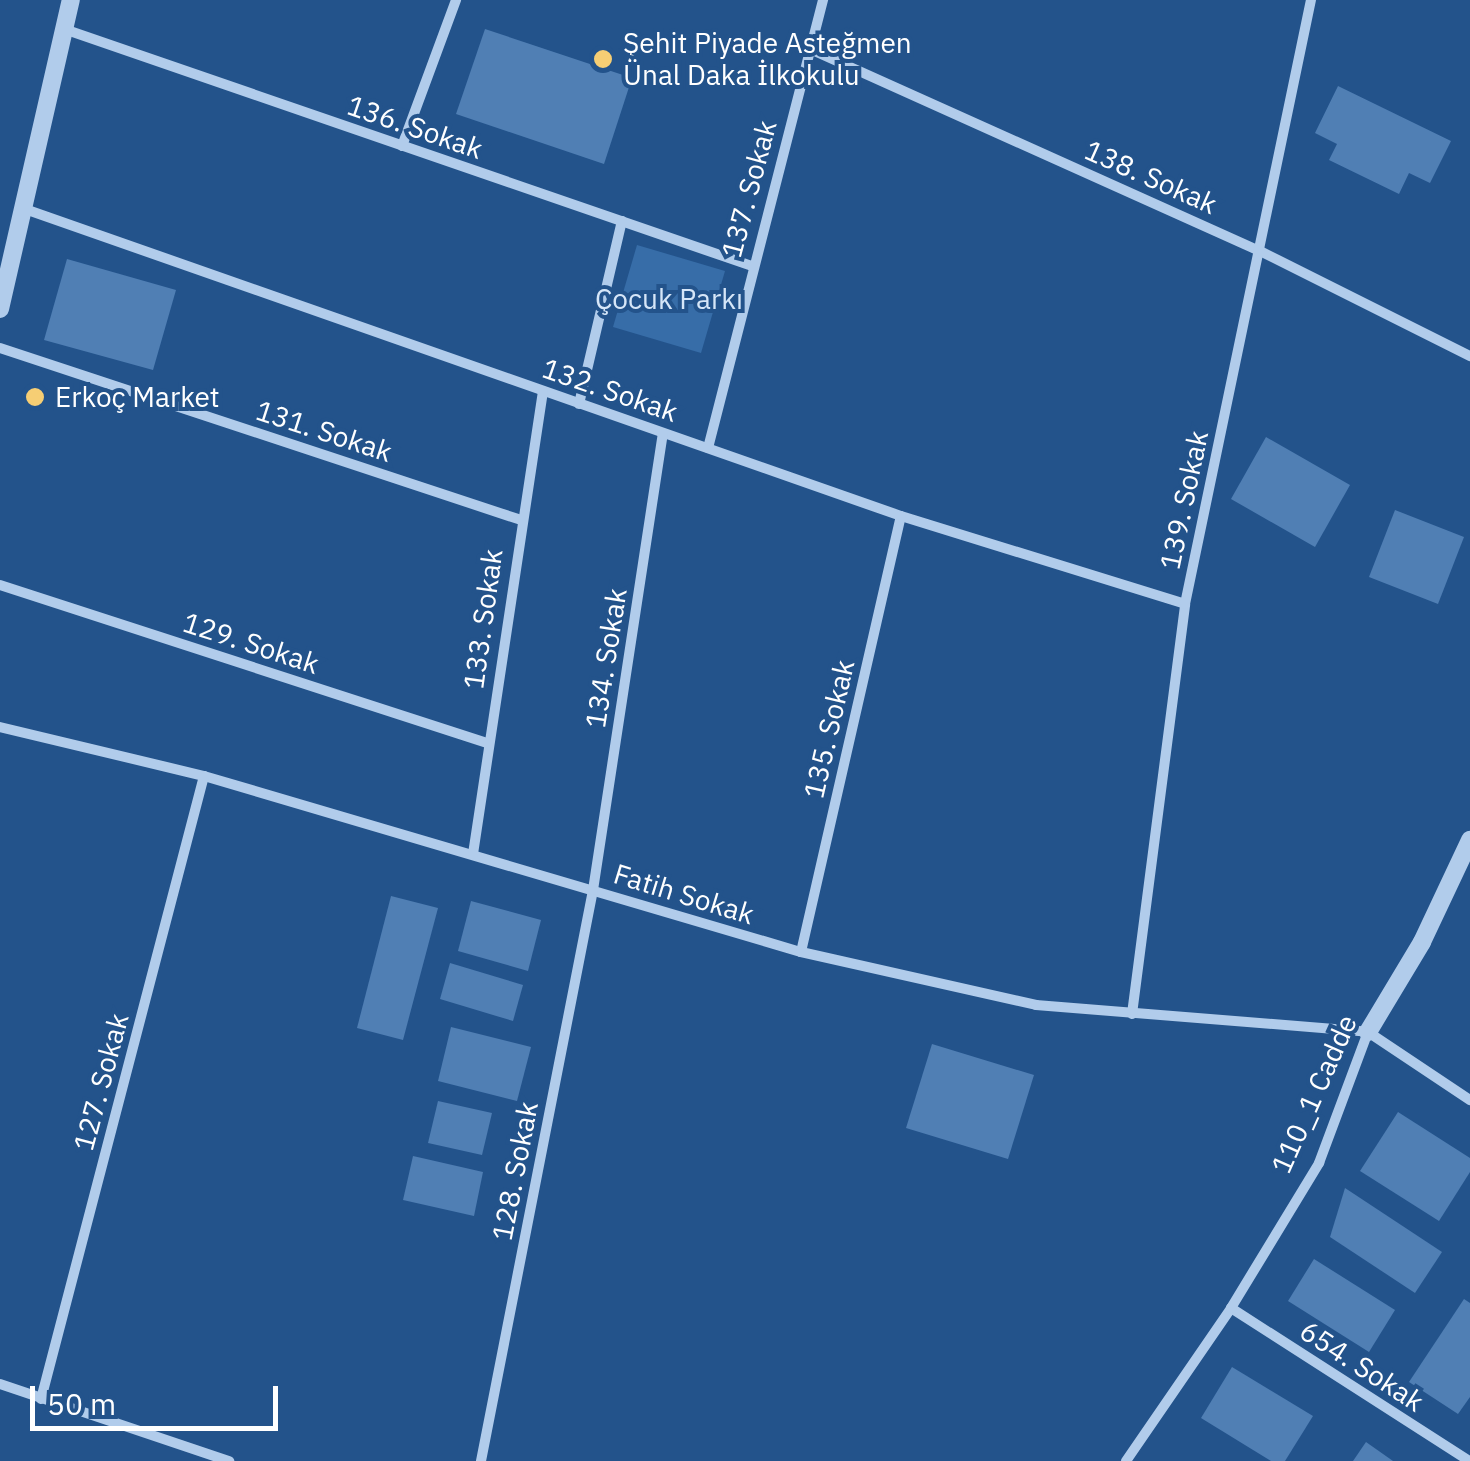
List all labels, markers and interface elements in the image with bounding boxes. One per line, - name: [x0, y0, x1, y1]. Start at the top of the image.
- place label: Şehit Piyade Asteğmen Ünal Daka İlkokulu: [623, 26, 912, 92]
- marker: Şehit Piyade Asteğmen Ünal Daka İlkokulu: [592, 48, 614, 70]
- street label: 136. Sokak: [343, 88, 487, 166]
- street label: 137. Sokak: [715, 117, 783, 261]
- street label: 138. Sokak: [1080, 133, 1222, 221]
- park label: Çocuk Parkı: [595, 282, 743, 316]
- street label: 132. Sokak: [538, 351, 682, 429]
- place label: Erkoç Market: [55, 380, 220, 414]
- marker: Erkoç Market: [24, 386, 46, 408]
- street label: 131. Sokak: [252, 393, 396, 469]
- street label: 139. Sokak: [1153, 428, 1215, 572]
- street label: 133. Sokak: [457, 547, 509, 691]
- street label: 134. Sokak: [578, 586, 634, 730]
- street label: 129. Sokak: [179, 605, 323, 681]
- street label: 135. Sokak: [797, 657, 861, 801]
- street label: Fatih Sokak: [610, 857, 758, 931]
- street label: 127. Sokak: [67, 1010, 135, 1154]
- street label: 110_1 Cadde: [1264, 1010, 1364, 1178]
- street label: 128. Sokak: [485, 1099, 545, 1243]
- street label: 654. Sokak: [1294, 1314, 1430, 1418]
- scale bar: [35, 1366, 282, 1428]
- text: 50 m: [47, 1384, 116, 1423]

